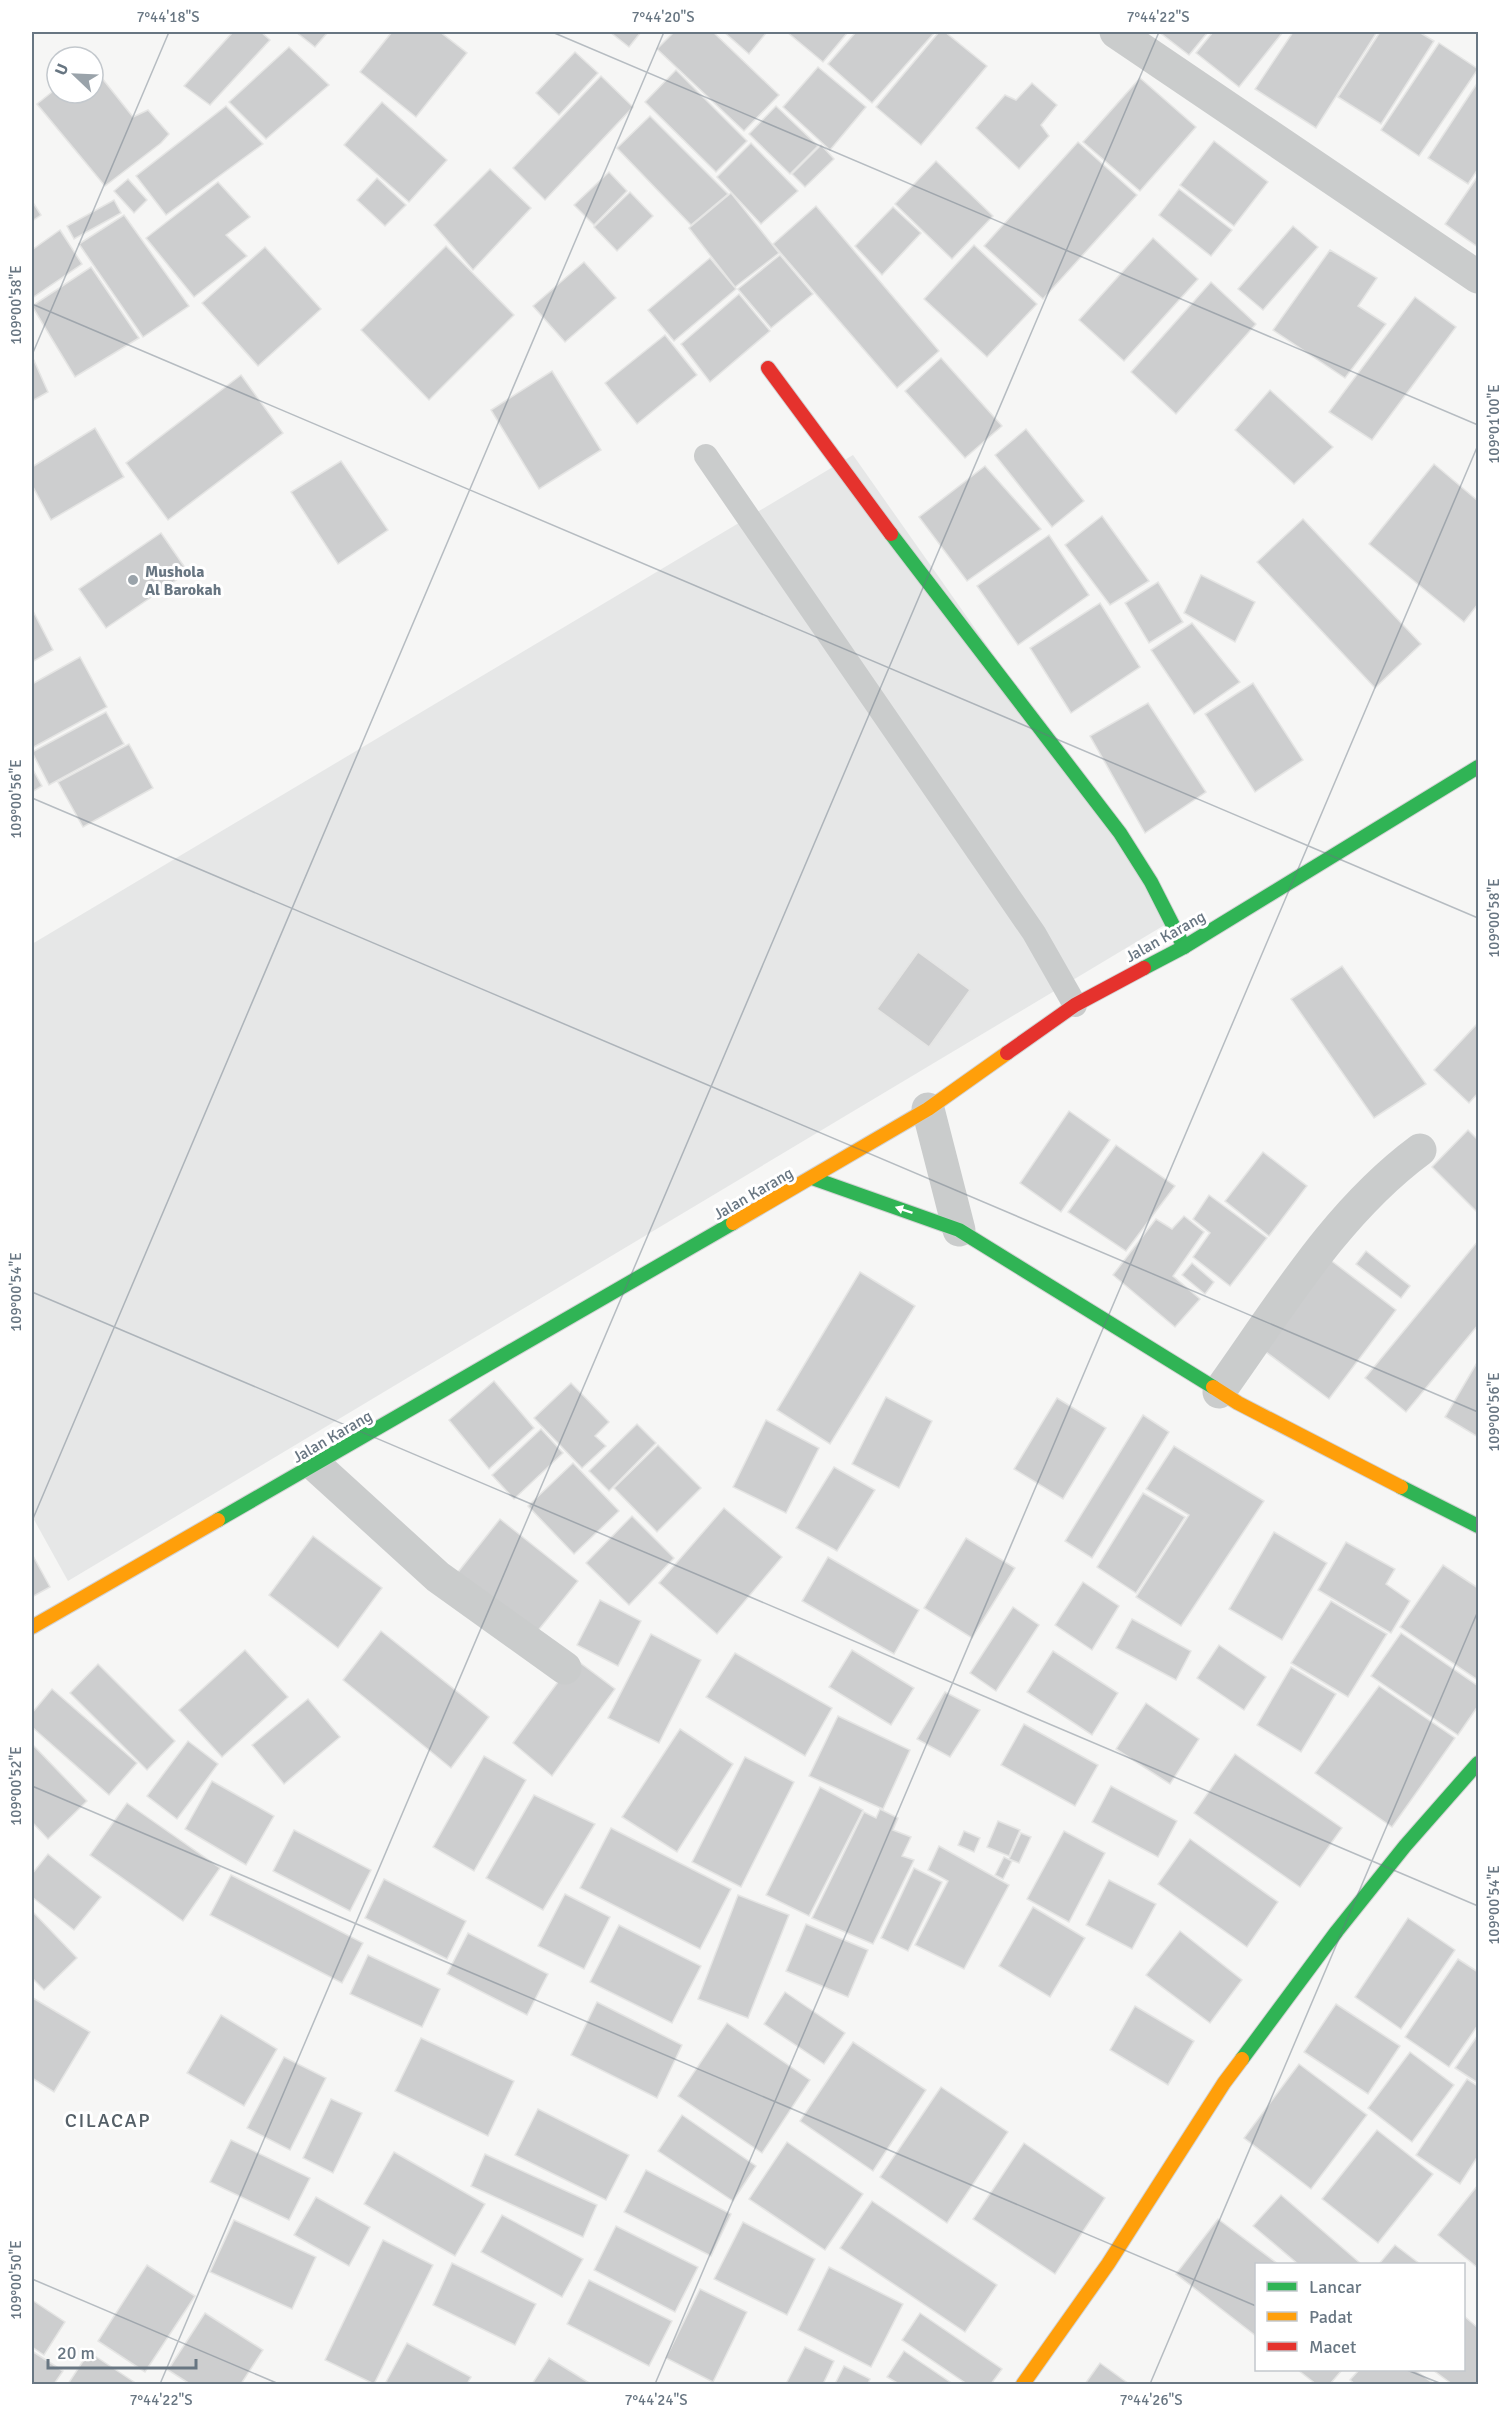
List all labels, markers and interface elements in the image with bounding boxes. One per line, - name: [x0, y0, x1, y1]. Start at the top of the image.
- text: 7°44'18"S: [136, 8, 200, 26]
- text: 7°44'20"S: [631, 8, 695, 26]
- text: 7°44'22"S: [1126, 8, 1190, 26]
- north arrow: [45, 45, 105, 105]
- text: U: [51, 61, 73, 78]
- text: 109°00'58"E: [7, 265, 25, 345]
- text: 109°01'00"E: [1485, 384, 1503, 464]
- place label: Mushola Al Barokah: [145, 562, 222, 600]
- marker: Mushola Al Barokah: [126, 573, 140, 587]
- text: 109°00'56"E: [7, 759, 25, 839]
- text: 109°00'58"E: [1485, 878, 1503, 958]
- street label: Jalan Karang: [1122, 907, 1209, 967]
- street label: Jalan Karang: [710, 1163, 797, 1225]
- one-way arrow: [895, 1205, 913, 1215]
- text: 109°00'54"E: [7, 1252, 25, 1332]
- text: 109°00'56"E: [1485, 1372, 1503, 1452]
- street label: Jalan Karang: [289, 1406, 376, 1468]
- text: 109°00'52"E: [7, 1746, 25, 1826]
- text: 109°00'54"E: [1485, 1865, 1503, 1945]
- district label: CILACAP: [65, 2108, 151, 2133]
- text: 109°00'50"E: [7, 2240, 25, 2320]
- legend: [1255, 2263, 1465, 2371]
- text: Lancar: [1309, 2276, 1362, 2298]
- text: Padat: [1309, 2306, 1353, 2328]
- scale bar: [48, 2332, 196, 2370]
- text: Macet: [1309, 2336, 1356, 2358]
- text: 20 m: [57, 2342, 95, 2364]
- text: 7°44'22"S: [129, 2391, 193, 2409]
- text: 7°44'24"S: [624, 2391, 688, 2409]
- text: 7°44'26"S: [1119, 2391, 1183, 2409]

